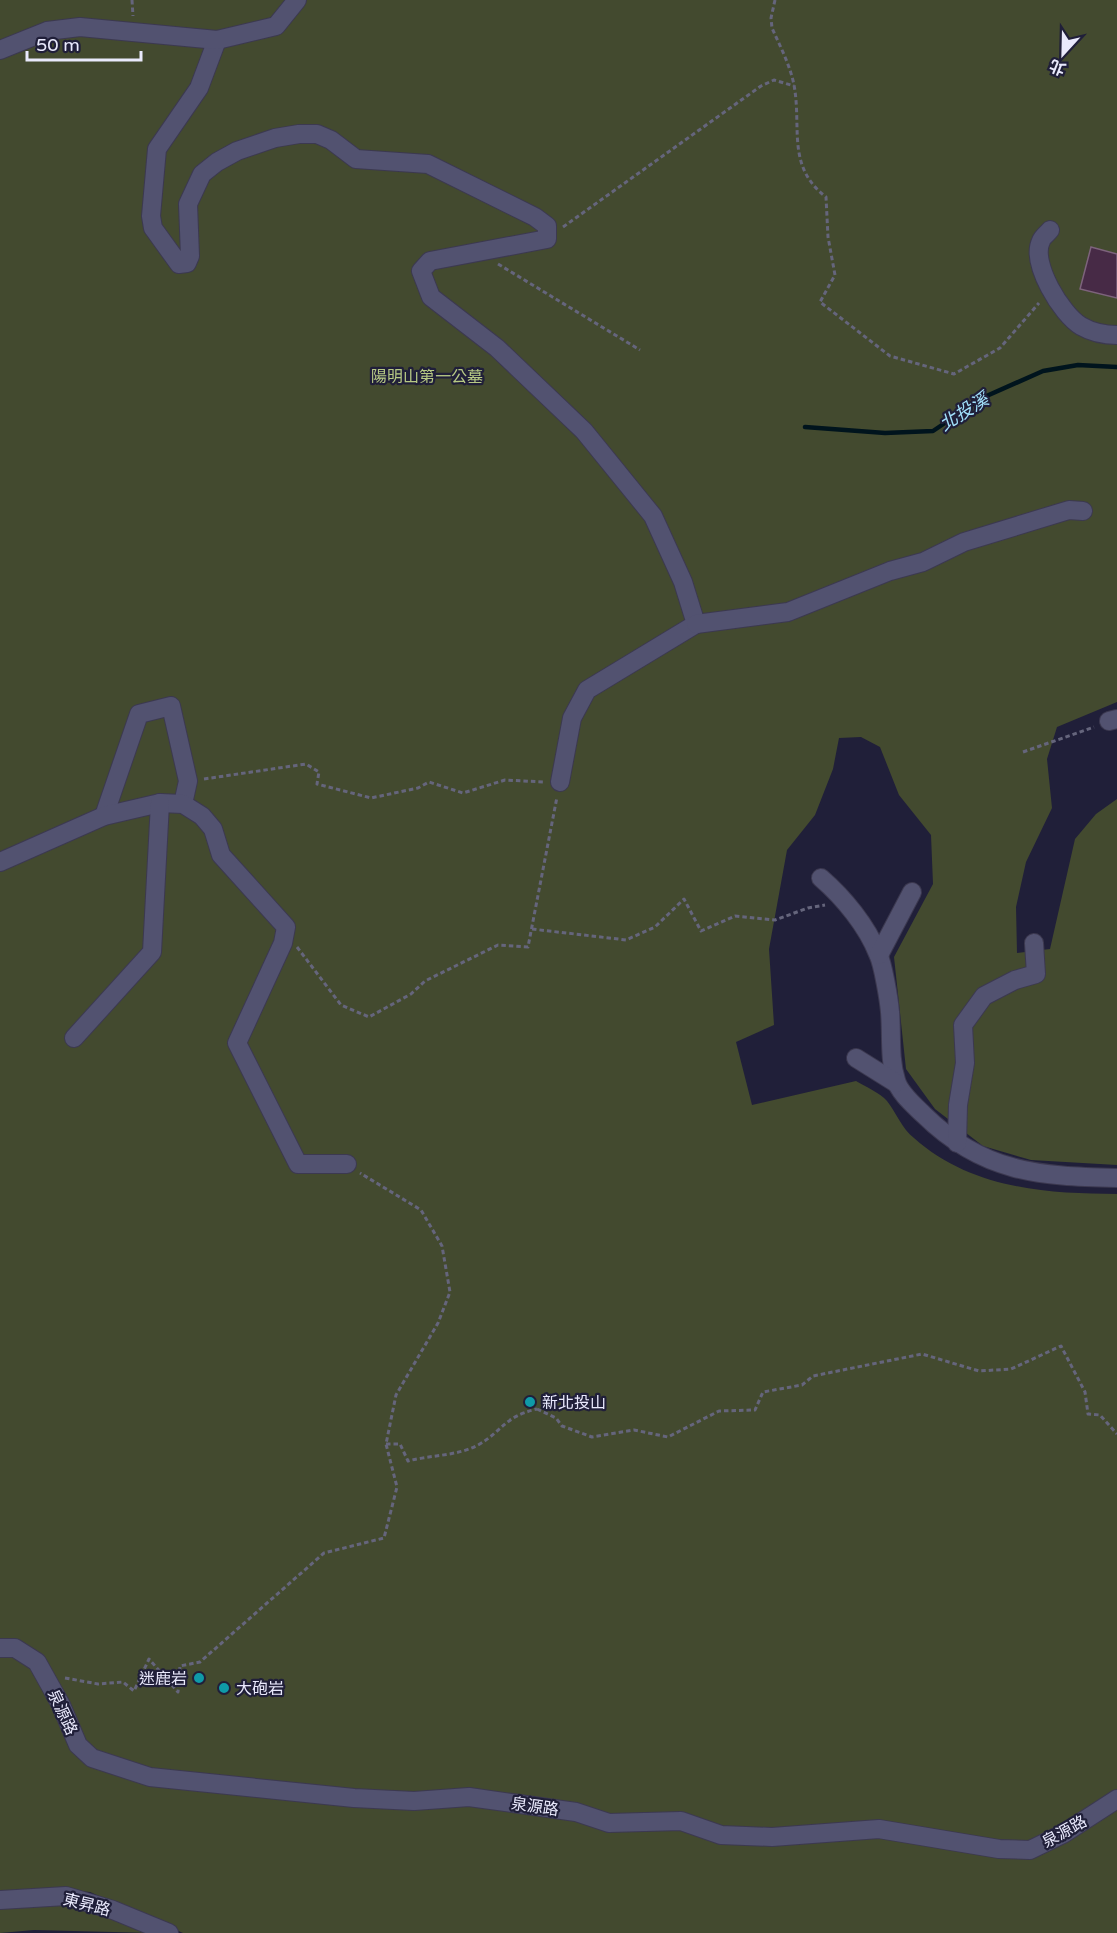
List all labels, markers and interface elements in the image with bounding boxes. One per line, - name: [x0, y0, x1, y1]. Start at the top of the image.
- scale bar: [27, 24, 141, 62]
- north arrow: [1033, 24, 1093, 84]
- text: 50 m: [36, 34, 80, 56]
- text: 北: [1047, 55, 1069, 79]
- park label: 陽明山第一公墓: [371, 367, 483, 387]
- water label: 北投溪: [935, 387, 995, 436]
- place label: 新北投山: [542, 1393, 606, 1413]
- marker: 新北投山: [523, 1395, 537, 1409]
- place label: 迷鹿岩: [139, 1669, 187, 1689]
- marker: 迷鹿岩: [192, 1671, 206, 1685]
- place label: 大砲岩: [236, 1679, 284, 1699]
- marker: 大砲岩: [217, 1681, 231, 1695]
- street label: 泉源路: [43, 1686, 81, 1738]
- street label: 泉源路: [510, 1794, 560, 1820]
- street label: 泉源路: [1039, 1811, 1090, 1852]
- street label: 東昇路: [61, 1889, 112, 1920]

